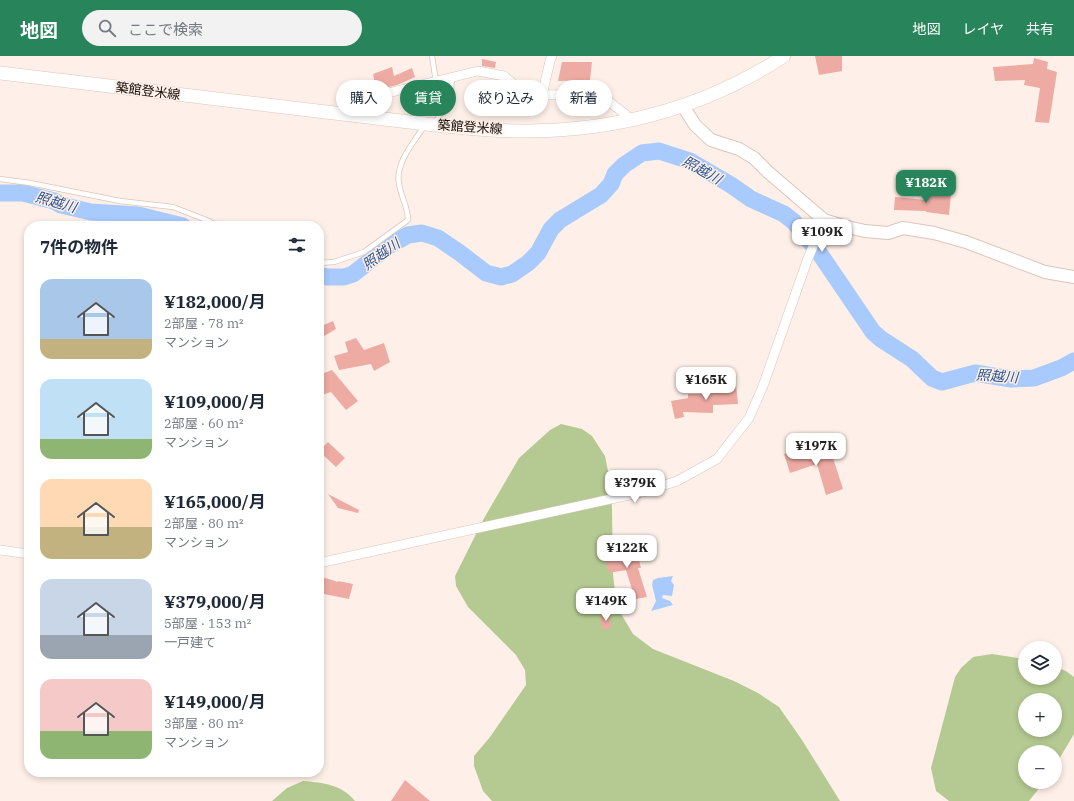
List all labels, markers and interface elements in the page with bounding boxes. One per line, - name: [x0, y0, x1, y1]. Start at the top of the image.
- search box: [82, 10, 362, 46]
- icon: search: [96, 17, 118, 39]
- text: 地図: [20, 18, 58, 42]
- text: ここで検索: [128, 20, 203, 39]
- text: 地図: [912, 20, 940, 38]
- text: レイヤ: [962, 20, 1004, 38]
- text: 共有: [1026, 20, 1054, 38]
- street label: 築館登米線: [115, 79, 181, 103]
- chip: 購入: [336, 80, 392, 116]
- chip: 賃貸: [400, 80, 456, 116]
- chip: 絞り込み: [464, 80, 548, 116]
- chip: 新着: [556, 80, 612, 116]
- street label: 築館登米線: [437, 116, 503, 138]
- water label: 照越川: [679, 152, 726, 189]
- pin: ¥182K: [898, 170, 954, 204]
- text: ¥182K: [905, 174, 947, 191]
- water label: 照越川: [33, 188, 81, 217]
- pin: ¥109K: [794, 219, 850, 253]
- text: ¥109K: [801, 223, 843, 240]
- water label: 照越川: [359, 233, 405, 273]
- icon: filters: [286, 234, 308, 256]
- text: 7件の物件: [40, 236, 118, 258]
- text: ¥182,000/月: [164, 291, 266, 313]
- icon: home: [72, 295, 120, 343]
- text: 2部屋 · 78 m²: [164, 315, 244, 332]
- text: マンション: [164, 334, 229, 351]
- water label: 照越川: [975, 366, 1021, 387]
- pin: ¥165K: [678, 367, 734, 401]
- text: ¥165K: [685, 371, 727, 388]
- text: ¥109,000/月: [164, 391, 266, 413]
- icon: home: [72, 395, 120, 443]
- text: 2部屋 · 60 m²: [164, 415, 244, 432]
- pin: ¥197K: [788, 433, 844, 467]
- text: マンション: [164, 434, 229, 451]
- text: ¥197K: [795, 437, 837, 454]
- pin: ¥379K: [607, 470, 663, 504]
- text: ¥379K: [614, 474, 656, 491]
- text: ¥165,000/月: [164, 491, 266, 513]
- icon: home: [72, 495, 120, 543]
- text: 2部屋 · 80 m²: [164, 515, 244, 532]
- text: マンション: [164, 534, 229, 551]
- pin: ¥122K: [599, 535, 655, 569]
- text: ¥122K: [606, 539, 648, 556]
- pin: ¥149K: [578, 588, 634, 622]
- text: ¥379,000/月: [164, 591, 266, 613]
- text: ¥149K: [585, 592, 627, 609]
- icon: home: [72, 595, 120, 643]
- text: 5部屋 · 153 m²: [164, 615, 251, 632]
- text: 一戸建て: [164, 634, 216, 651]
- map controls: [1018, 641, 1062, 789]
- button: layers: [1018, 641, 1062, 685]
- text: ¥149,000/月: [164, 691, 266, 713]
- button: +: [1018, 693, 1062, 737]
- icon: home: [72, 695, 120, 743]
- text: 3部屋 · 80 m²: [164, 715, 244, 732]
- text: マンション: [164, 734, 229, 751]
- button: −: [1018, 745, 1062, 789]

